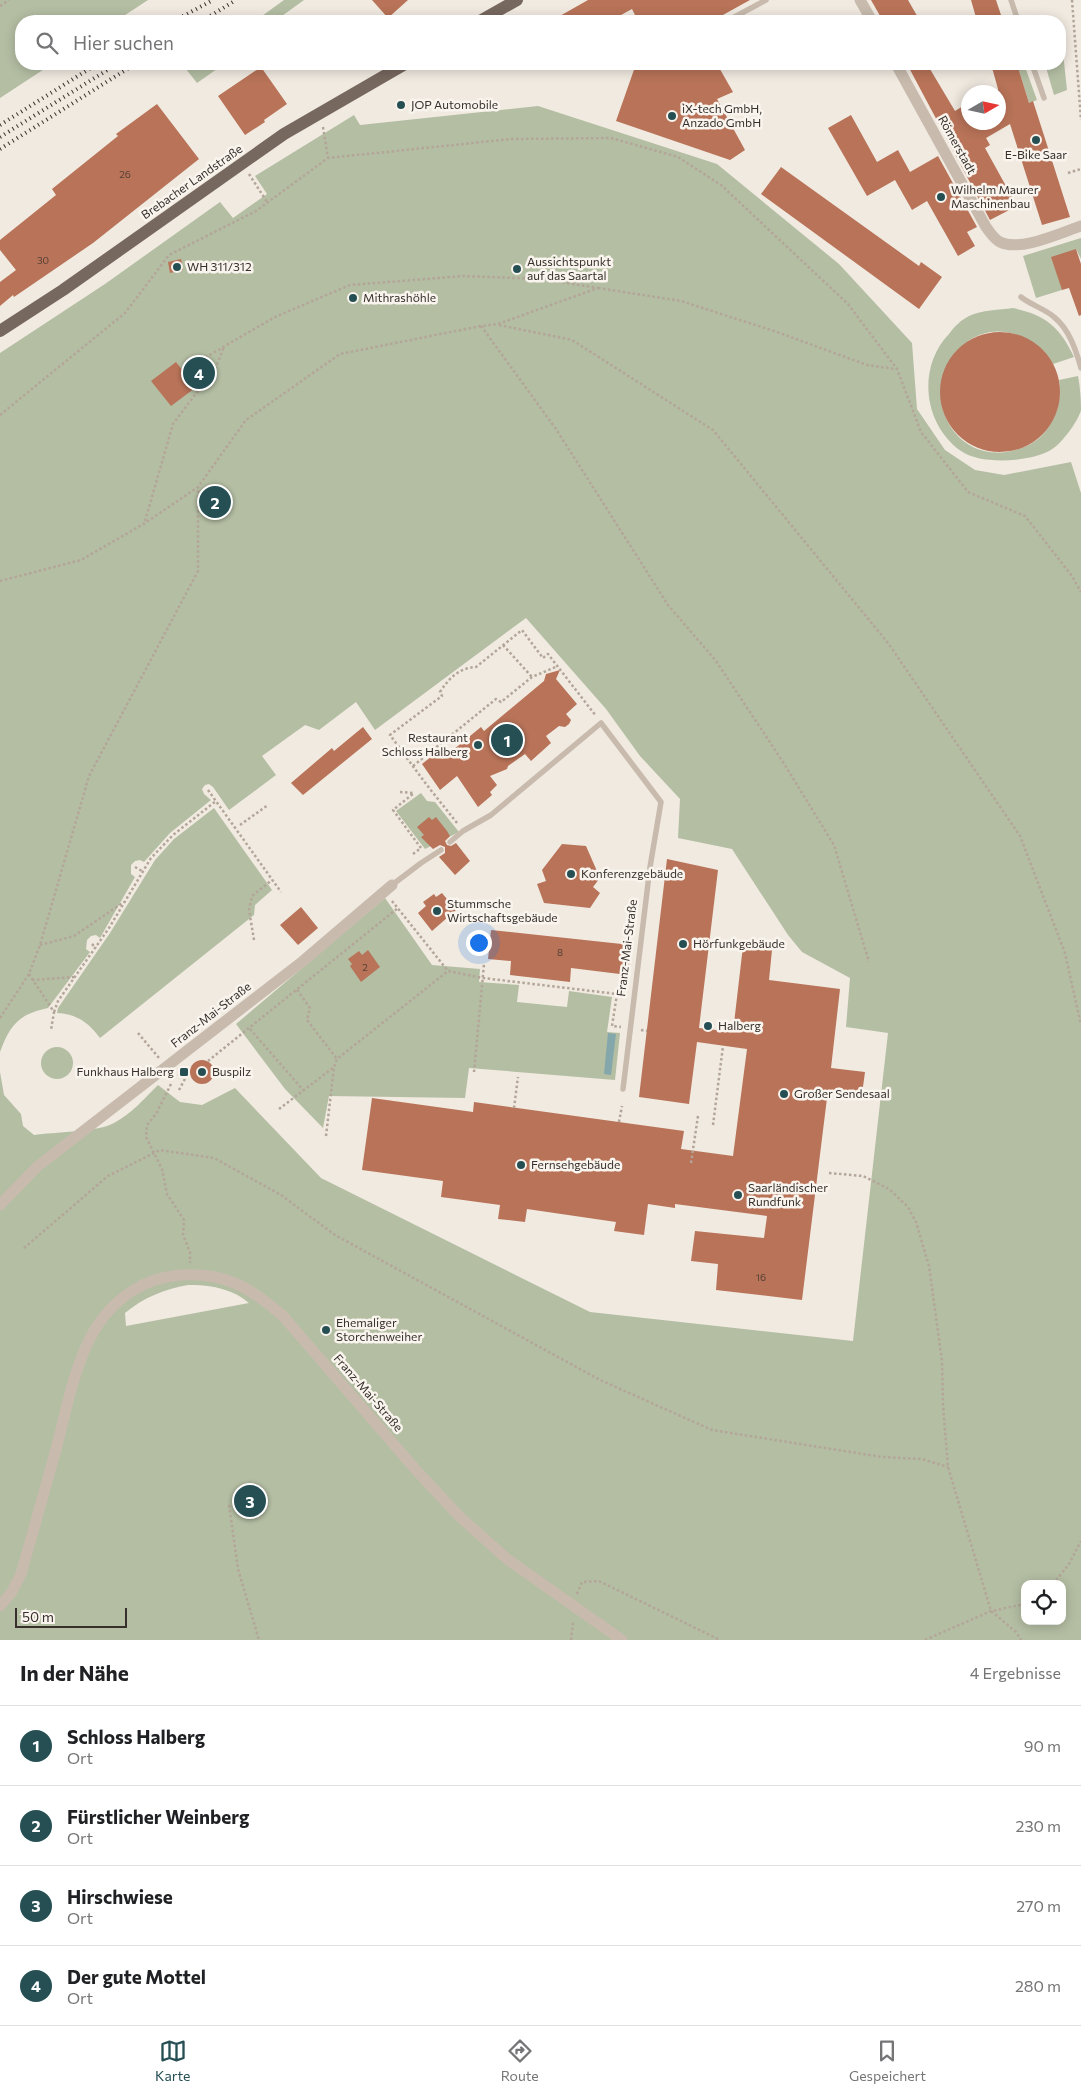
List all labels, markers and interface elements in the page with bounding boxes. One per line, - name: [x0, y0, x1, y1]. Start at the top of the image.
- search box: [15, 15, 1066, 70]
- icon: search: [33, 29, 61, 57]
- text: Hier suchen: [73, 31, 174, 54]
- north arrow: [961, 85, 1006, 130]
- place label: JOP Automobile: [411, 97, 498, 112]
- marker: JOP Automobile: [395, 99, 407, 111]
- place label: iX-tech GmbH, Anzado GmbH: [682, 101, 762, 129]
- marker: iX-tech GmbH, Anzado GmbH: [666, 110, 678, 122]
- street label: Römerstadt: [936, 113, 980, 176]
- marker: E-Bike Saar: [1030, 134, 1042, 146]
- street label: Brebacher Landstraße: [138, 141, 245, 221]
- place label: E-Bike Saar: [1005, 147, 1067, 161]
- house number: 26: [119, 168, 131, 180]
- place label: Wilhelm Maurer Maschinenbau: [951, 182, 1039, 210]
- marker: Wilhelm Maurer Maschinenbau: [935, 191, 947, 203]
- house number: 30: [37, 254, 49, 266]
- place label: Aussichtspunkt auf das Saartal: [527, 254, 611, 282]
- place label: WH 311/312: [187, 259, 252, 273]
- marker: WH 311/312: [171, 261, 183, 273]
- marker: Aussichtspunkt auf das Saartal: [511, 263, 523, 275]
- place label: Mithrashöhle: [363, 290, 436, 304]
- marker: Mithrashöhle: [347, 292, 359, 304]
- pin: 4: [183, 354, 215, 392]
- pin: 2: [199, 483, 231, 521]
- pin: 1: [491, 721, 523, 759]
- place label: Restaurant Schloss Halberg: [382, 730, 468, 758]
- marker: Restaurant Schloss Halberg: [472, 739, 484, 751]
- place label: Konferenzgebäude: [581, 866, 683, 880]
- marker: Konferenzgebäude: [565, 868, 577, 880]
- place label: Stummsche Wirtschaftsgebäude: [447, 896, 558, 924]
- street label: Franz-Mai-Straße: [613, 899, 639, 997]
- marker: Stummsche Wirtschaftsgebäude: [431, 905, 443, 917]
- your location: [466, 930, 492, 956]
- place label: Hörfunkgebäude: [693, 936, 785, 950]
- marker: Hörfunkgebäude: [677, 938, 689, 950]
- house number: 8: [557, 946, 563, 958]
- house number: 2: [362, 961, 368, 973]
- street label: Franz-Mai-Straße: [168, 979, 253, 1050]
- place label: Halberg: [718, 1018, 762, 1032]
- marker: Halberg: [702, 1020, 714, 1032]
- place label: Funkhaus Halberg: [77, 1064, 174, 1078]
- place label: Buspilz: [212, 1064, 251, 1078]
- marker: Funkhaus Halberg: [178, 1066, 190, 1078]
- marker: Buspilz: [196, 1066, 208, 1078]
- place label: Großer Sendesaal: [794, 1086, 890, 1100]
- marker: Großer Sendesaal: [778, 1088, 790, 1100]
- place label: Fernsehgebäude: [531, 1157, 620, 1171]
- marker: Fernsehgebäude: [515, 1159, 527, 1171]
- place label: Saarländischer Rundfunk: [748, 1180, 828, 1208]
- marker: Saarländischer Rundfunk: [732, 1189, 744, 1201]
- house number: 16: [756, 1271, 766, 1283]
- place label: Ehemaliger Storchenweiher: [336, 1315, 422, 1343]
- marker: Ehemaliger Storchenweiher: [320, 1324, 332, 1336]
- street label: Franz-Mai-Straße: [331, 1351, 406, 1434]
- pin: 3: [234, 1482, 266, 1520]
- map controls: [1021, 1580, 1066, 1625]
- button: locate: [1021, 1580, 1066, 1625]
- scale bar: [15, 1605, 128, 1628]
- text: 50 m: [22, 1608, 54, 1625]
- text: In der Nähe: [20, 1660, 129, 1685]
- text: 4 Ergebnisse: [970, 1663, 1061, 1682]
- text: Schloss Halberg: [67, 1725, 205, 1748]
- text: 1: [32, 1736, 40, 1755]
- text: 90 m: [1024, 1736, 1061, 1755]
- text: Ort: [67, 1748, 93, 1767]
- text: Fürstlicher Weinberg: [67, 1805, 250, 1828]
- text: 2: [31, 1816, 41, 1835]
- text: 230 m: [1016, 1816, 1061, 1835]
- text: Ort: [67, 1828, 93, 1847]
- text: Hirschwiese: [67, 1885, 173, 1908]
- text: 3: [31, 1896, 41, 1915]
- text: 270 m: [1016, 1896, 1061, 1915]
- text: Ort: [67, 1908, 93, 1927]
- text: Der gute Mottel: [67, 1965, 206, 1988]
- text: 4: [31, 1976, 41, 1995]
- text: 280 m: [1015, 1976, 1061, 1995]
- text: Ort: [67, 1988, 93, 2007]
- tab: Karte: [155, 2037, 190, 2084]
- tab: Route: [501, 2037, 539, 2084]
- tab: Gespeichert: [849, 2037, 926, 2084]

